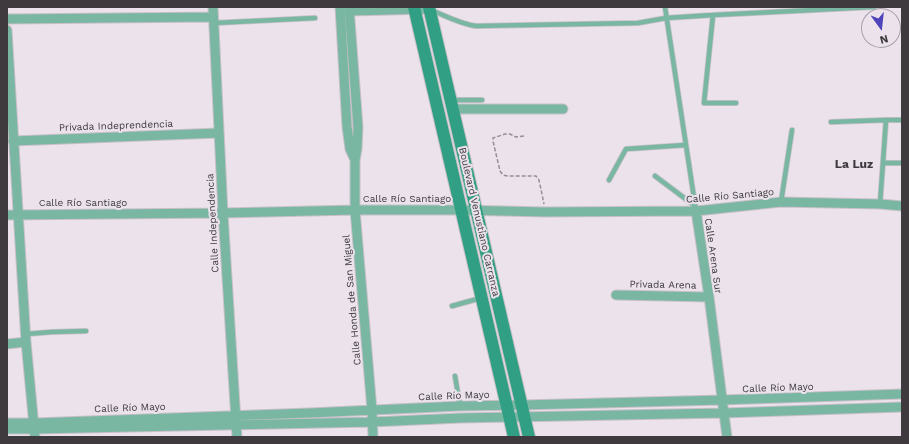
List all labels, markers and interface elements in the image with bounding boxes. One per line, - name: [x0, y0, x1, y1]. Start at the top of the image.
- north arrow: [861, 8, 901, 48]
- text: N: [878, 32, 890, 46]
- street label: Privada Indeprendencia: [59, 118, 173, 134]
- street label: Boulevard Venustiano Carranza: [456, 146, 502, 298]
- district label: La Luz: [835, 157, 873, 171]
- street label: Calle Independencia: [204, 173, 222, 273]
- street label: Calle Río Santiago: [685, 186, 775, 206]
- street label: Calle Río Santiago: [363, 193, 451, 205]
- street label: Calle Río Santiago: [39, 197, 127, 209]
- street label: Calle Arena Sur: [702, 218, 724, 294]
- street label: Calle Honda de San Miguel: [340, 234, 364, 366]
- street label: Privada Arena: [629, 278, 697, 292]
- street label: Calle Río Mayo: [742, 381, 814, 395]
- street label: Calle Río Mayo: [418, 389, 490, 403]
- street label: Calle Río Mayo: [94, 401, 166, 415]

